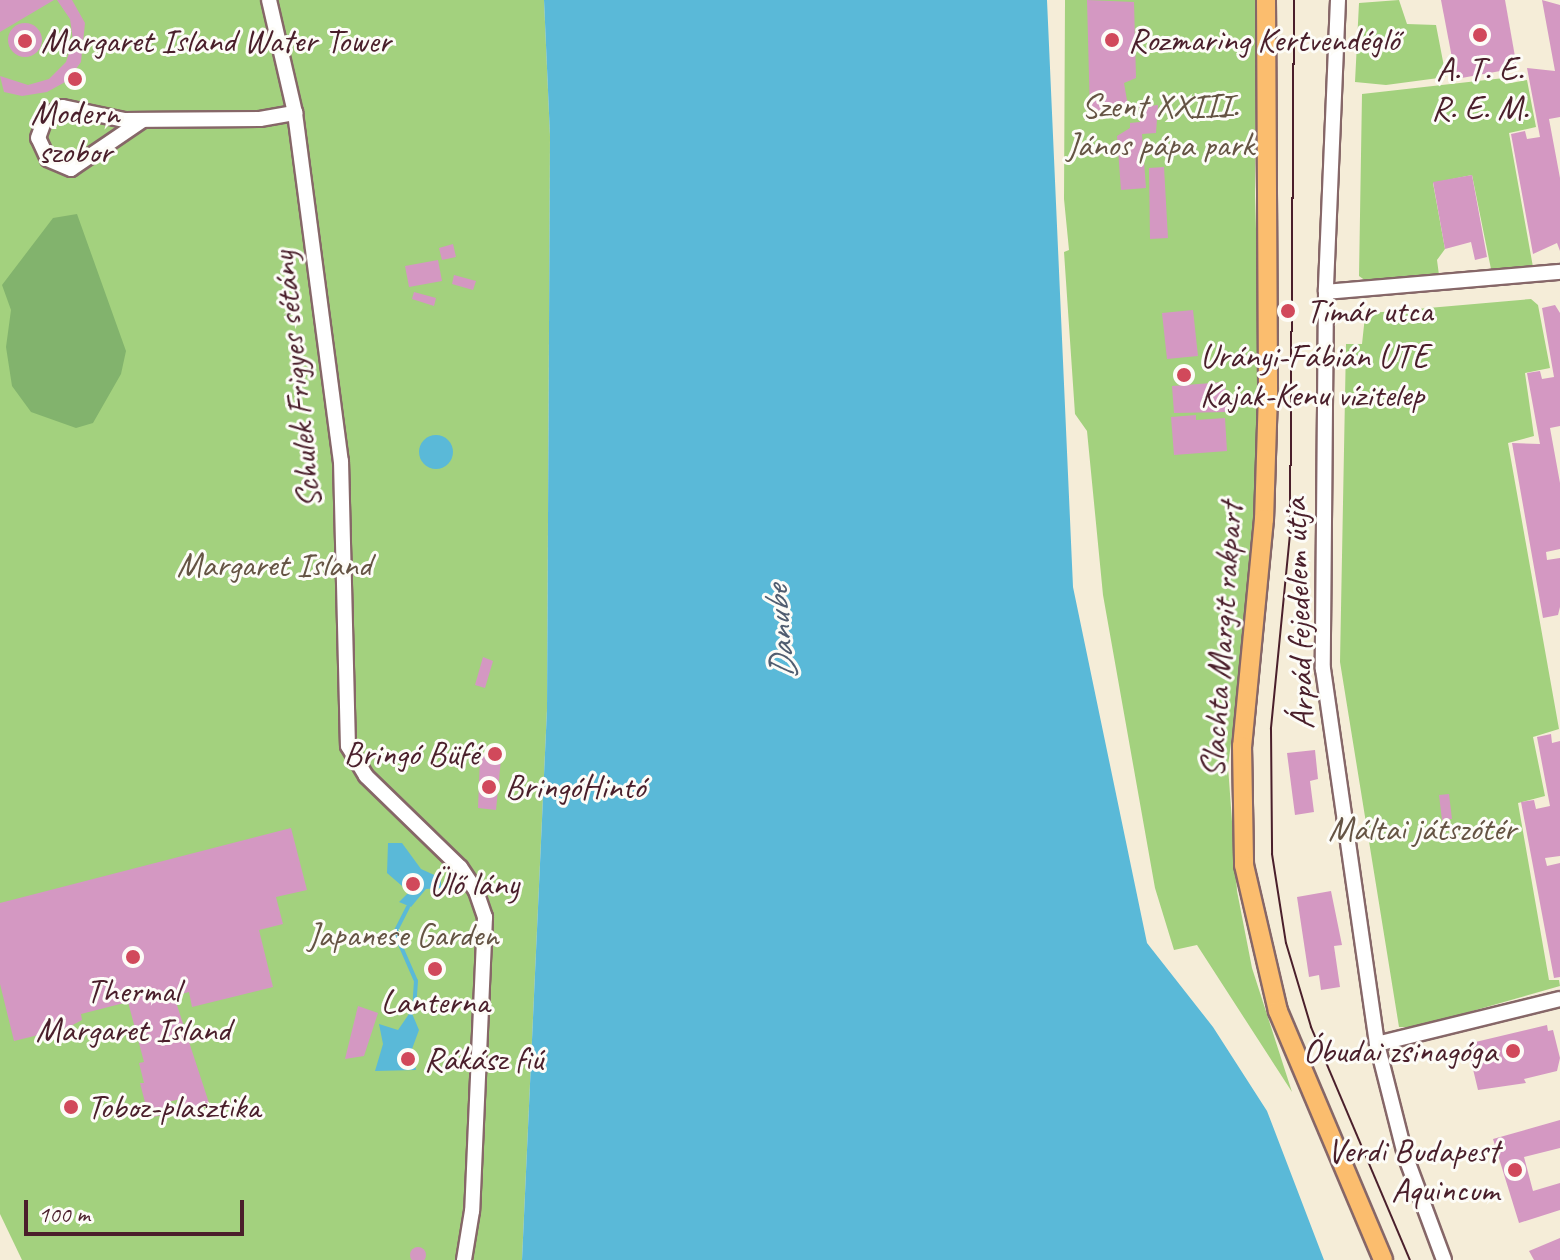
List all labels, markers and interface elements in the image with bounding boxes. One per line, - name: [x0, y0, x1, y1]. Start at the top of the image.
- place label: Rozmaring Kertvendéglő: [1128, 20, 1399, 60]
- place label: Margaret Island Water Tower: [41, 21, 391, 61]
- marker: A. T. E. R. E. M.: [1471, 26, 1489, 44]
- marker: Rozmaring Kertvendéglő: [1103, 31, 1121, 49]
- marker: Margaret Island Water Tower: [16, 32, 34, 50]
- place label: A. T. E. R. E. M.: [1431, 48, 1529, 128]
- marker: Modern szobor: [66, 70, 84, 88]
- park label: Szent XXIII. János pápa park: [1066, 85, 1254, 164]
- place label: Modern szobor: [31, 92, 119, 172]
- street label: Schulek Frigyes sétány: [262, 250, 330, 510]
- place label: Tímár utca: [1306, 291, 1432, 331]
- marker: Tímár utca: [1277, 300, 1299, 322]
- place label: Urányi-Fábián UTE Kajak-Kenu vízitelep: [1200, 335, 1429, 414]
- marker: Urányi-Fábián UTE Kajak-Kenu vízitelep: [1175, 366, 1193, 384]
- street label: Árpád fejedelem útja: [1274, 497, 1322, 731]
- street label: Slachta Margit rakpart: [1191, 500, 1251, 780]
- park label: Margaret Island: [177, 545, 371, 585]
- water label: Danube: [754, 585, 806, 681]
- place label: Bringó Büfé: [344, 734, 479, 774]
- marker: Bringó Büfé: [486, 745, 504, 763]
- place label: BringóHintó: [505, 767, 645, 807]
- marker: BringóHintó: [480, 778, 498, 796]
- park label: Máltai játszótér: [1328, 809, 1516, 849]
- place label: Ülő lány: [429, 864, 519, 904]
- marker: Ülő lány: [404, 875, 422, 893]
- park label: Japanese Garden: [307, 915, 499, 955]
- marker: Thermal Margaret Island: [124, 948, 142, 966]
- marker: Lanterna: [426, 960, 444, 978]
- place label: Thermal Margaret Island: [36, 970, 230, 1050]
- place label: Lanterna: [381, 982, 489, 1022]
- place label: Óbudai zsinagóga: [1303, 1031, 1497, 1071]
- place label: Rákász fiú: [424, 1039, 543, 1079]
- marker: Óbudai zsinagóga: [1504, 1042, 1522, 1060]
- marker: Rákász fiú: [399, 1050, 417, 1068]
- place label: Toboz-plasztika: [87, 1087, 260, 1127]
- marker: Toboz-plasztika: [62, 1098, 80, 1116]
- place label: Verdi Budapest Aquincum: [1328, 1130, 1499, 1210]
- marker: Verdi Budapest Aquincum: [1506, 1161, 1524, 1179]
- scale bar: [28, 1184, 248, 1234]
- text: 100 m: [38, 1199, 90, 1229]

